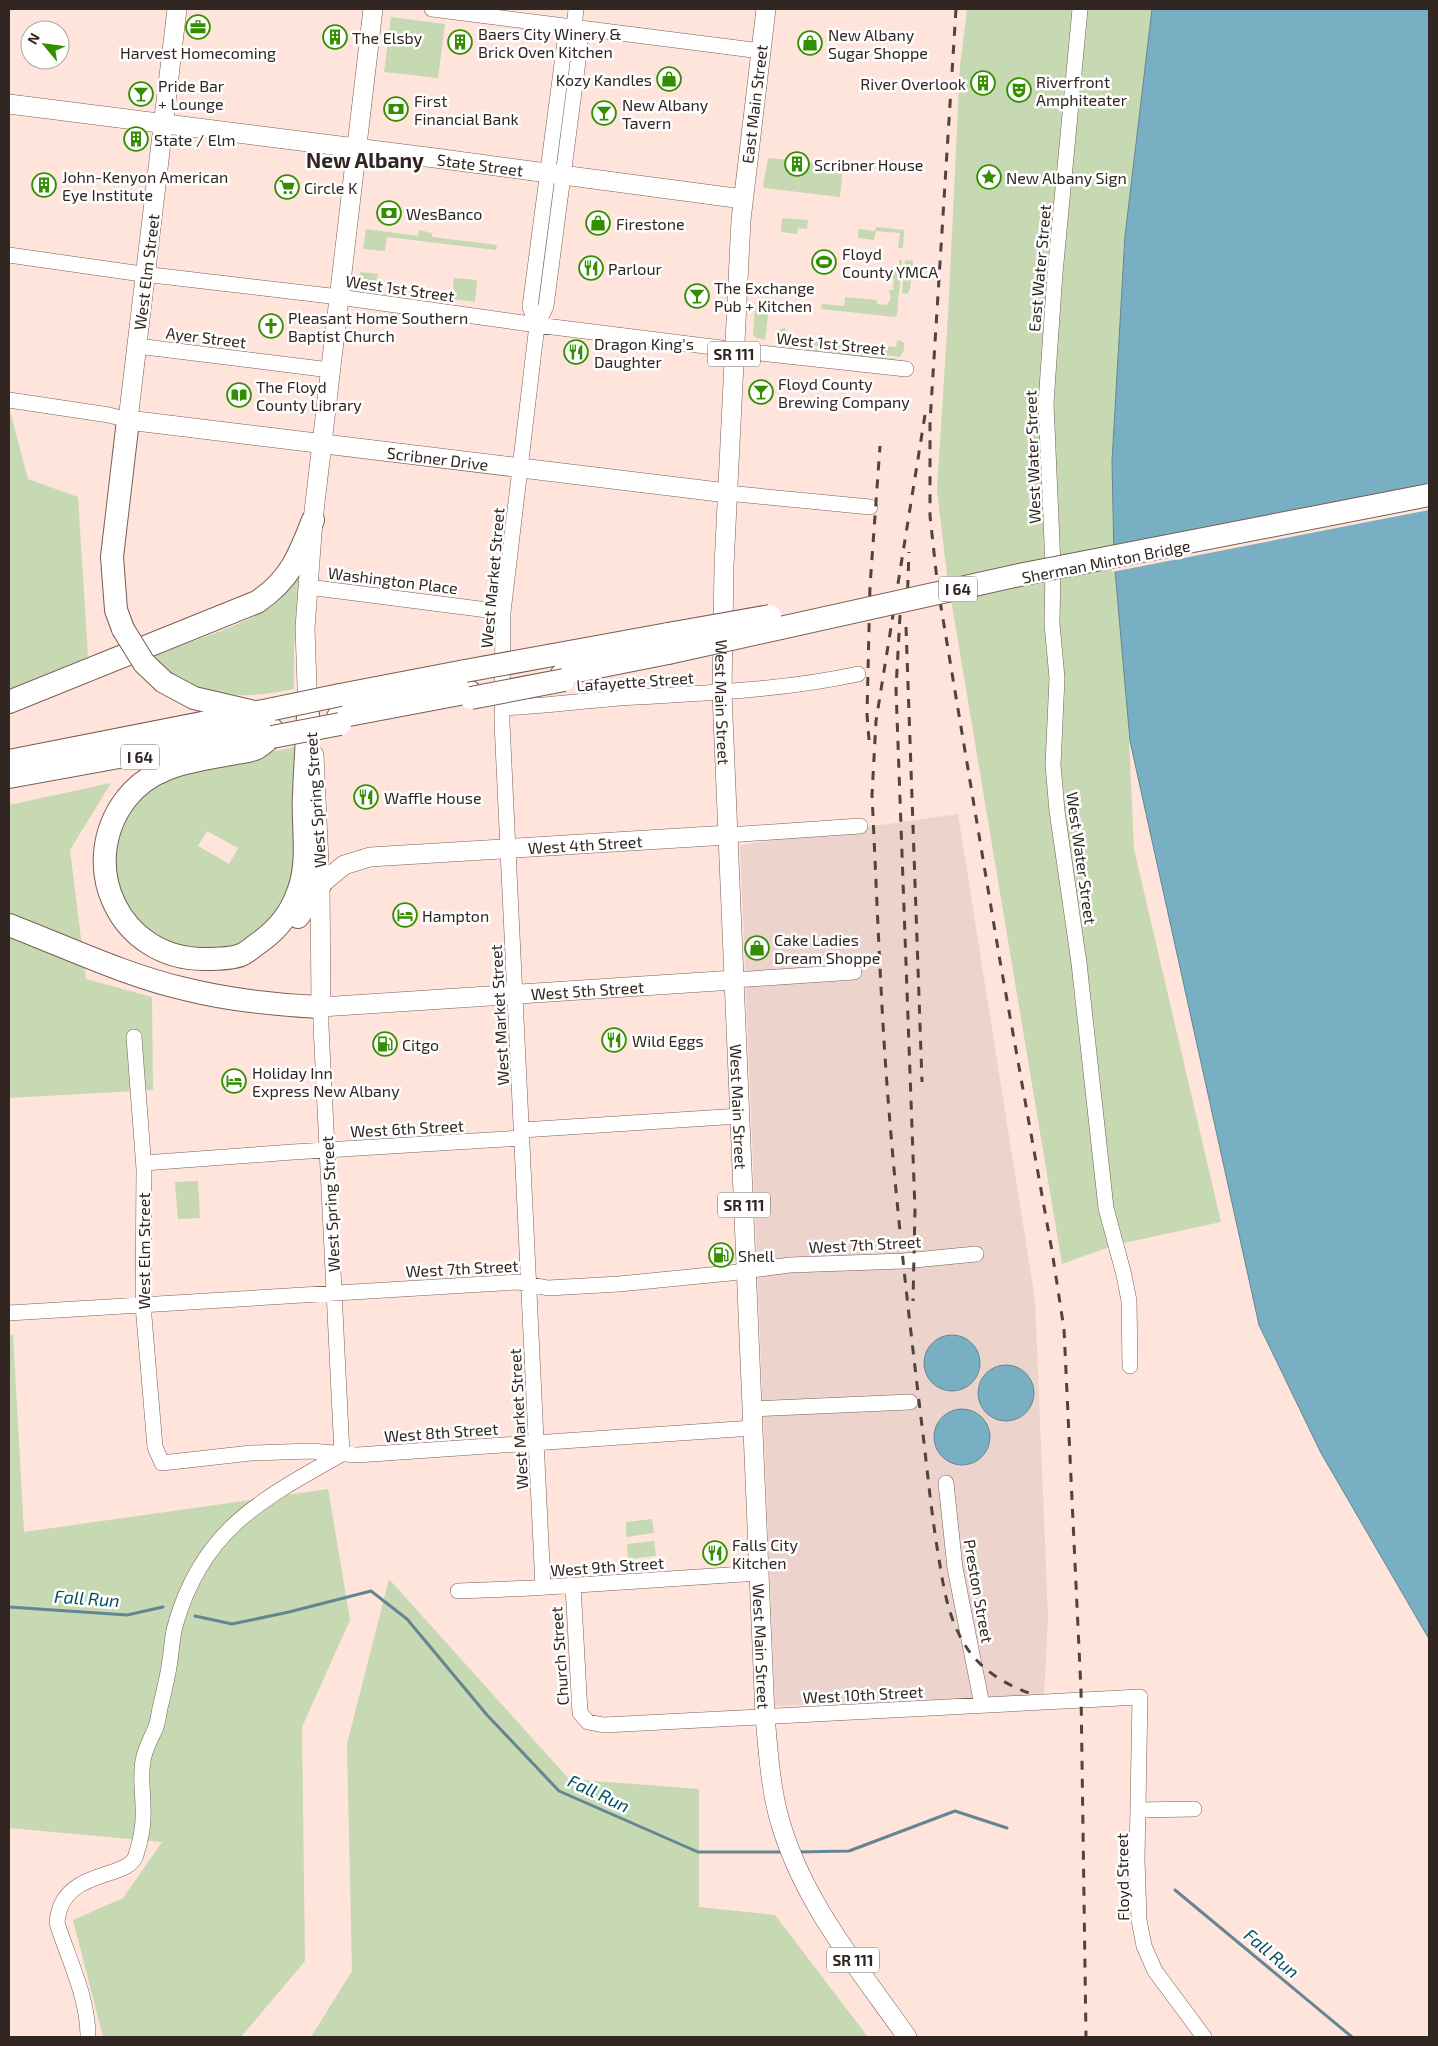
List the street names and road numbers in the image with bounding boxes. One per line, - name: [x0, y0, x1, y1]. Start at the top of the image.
- street label: East Main Street: [737, 43, 771, 165]
- street label: State Street: [436, 149, 524, 179]
- street label: East Water Street: [1024, 203, 1054, 333]
- street label: West Elm Street: [129, 213, 163, 331]
- street label: West 1st Street: [344, 271, 456, 305]
- street label: Ayer Street: [165, 323, 247, 351]
- street label: West 1st Street: [775, 328, 887, 358]
- road number: SR 111: [708, 342, 760, 366]
- street label: West Water Street: [1020, 390, 1044, 524]
- street label: Scribner Drive: [386, 442, 490, 473]
- street label: West Market Street: [476, 507, 508, 649]
- street label: Sherman Minton Bridge: [1020, 535, 1192, 587]
- street label: Washington Place: [327, 563, 459, 597]
- road number: I 64: [939, 576, 977, 602]
- street label: West Main Street: [712, 639, 735, 765]
- street label: Lafayette Street: [576, 667, 694, 695]
- street label: West Spring Street: [301, 731, 329, 869]
- road number: I 64: [121, 744, 159, 770]
- street label: West Water Street: [1063, 791, 1101, 925]
- street label: West 4th Street: [527, 831, 643, 857]
- street label: West Market Street: [486, 944, 512, 1086]
- street label: West 5th Street: [530, 976, 644, 1003]
- street label: West Main Street: [727, 1044, 752, 1170]
- street label: West 6th Street: [350, 1116, 464, 1140]
- street label: West Spring Street: [317, 1136, 343, 1272]
- street label: West Elm Street: [134, 1192, 153, 1310]
- road number: SR 111: [718, 1192, 770, 1218]
- street label: West 7th Street: [808, 1232, 922, 1256]
- street label: West 7th Street: [405, 1256, 519, 1280]
- street label: West Market Street: [505, 1348, 531, 1490]
- street label: West 8th Street: [383, 1419, 499, 1445]
- street label: Preston Street: [961, 1538, 997, 1644]
- street label: West 9th Street: [550, 1553, 664, 1579]
- street label: West Main Street: [750, 1583, 774, 1709]
- street label: Church Street: [546, 1606, 572, 1706]
- street label: West 10th Street: [802, 1681, 924, 1707]
- street label: Floyd Street: [1112, 1833, 1132, 1921]
- road number: SR 111: [827, 1948, 879, 1972]

